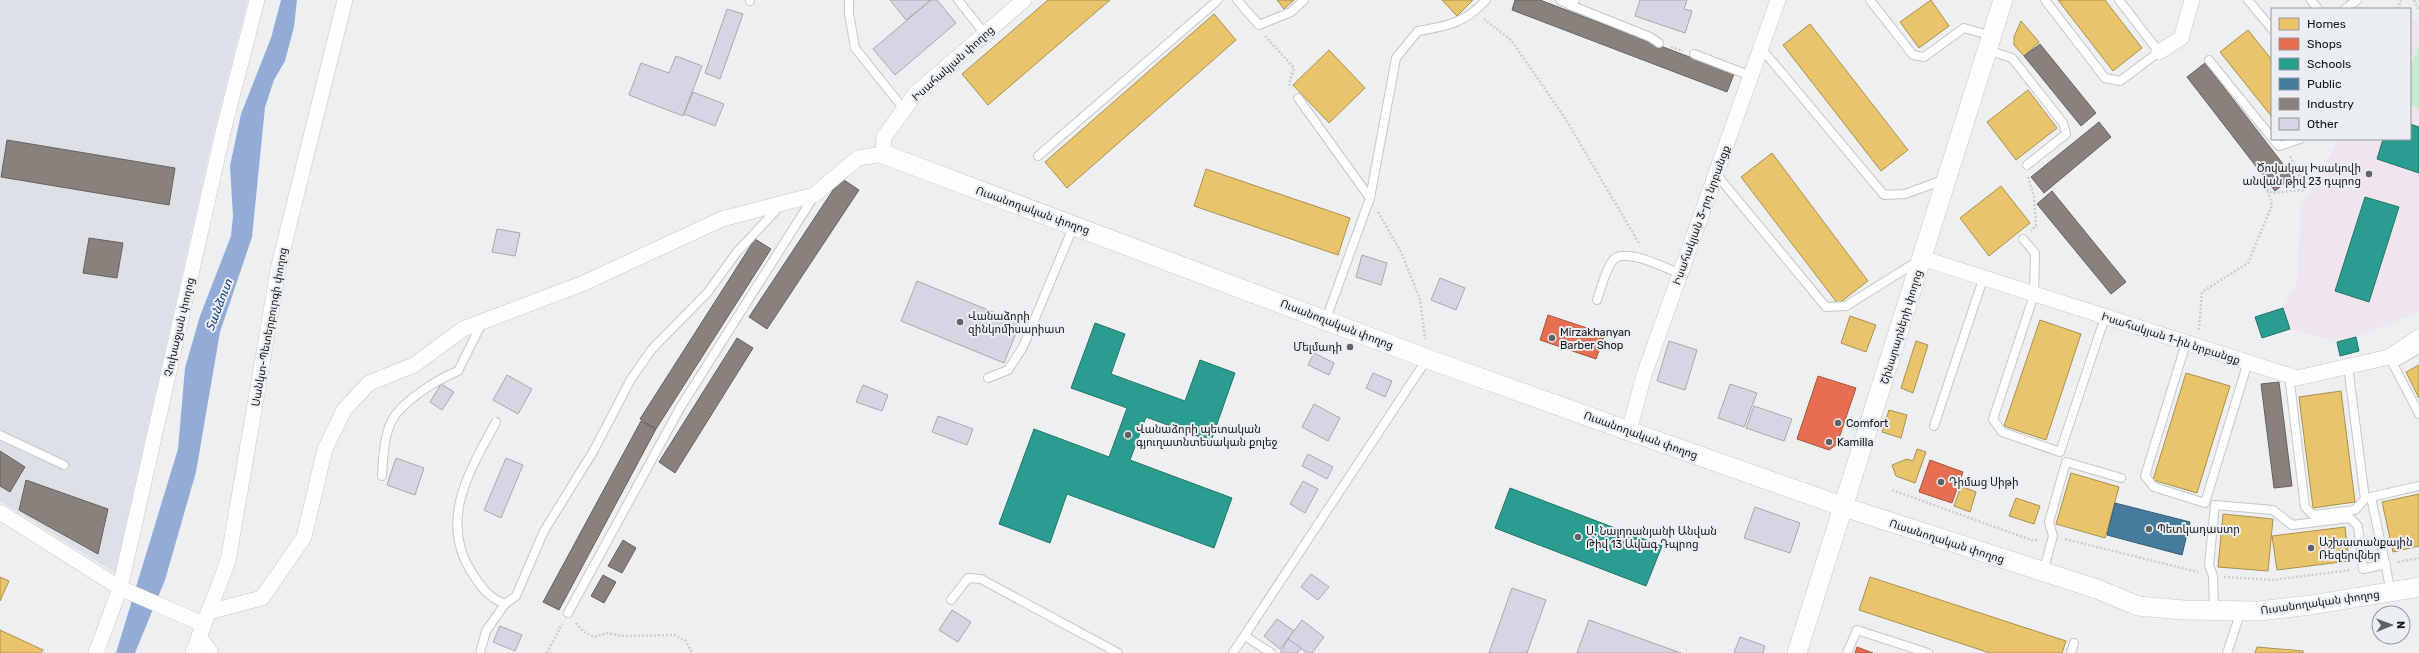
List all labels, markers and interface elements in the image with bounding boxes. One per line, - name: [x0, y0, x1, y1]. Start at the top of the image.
- legend: [2271, 8, 2411, 140]
- text: Homes: [2307, 17, 2346, 31]
- street label: Իսահակյան փողոց: [910, 23, 997, 104]
- text: Shops: [2307, 37, 2342, 51]
- text: Schools: [2307, 57, 2351, 71]
- text: Public: [2307, 77, 2342, 91]
- text: Industry: [2307, 97, 2354, 111]
- text: Other: [2307, 117, 2339, 131]
- street label: Իսահակյան 3-րդ նրբանցք: [1670, 144, 1733, 287]
- place label: Ծովակալ Իսակովի անվան թիվ 23 դպրոց: [2242, 162, 2361, 188]
- marker: Ծովակալ Իսակովի անվան թիվ 23 դպրոց: [2364, 169, 2374, 179]
- street label: Ուսանողական փողոց: [974, 184, 1092, 237]
- street label: Սանկտ-Պետերբուրգի փողոց: [249, 247, 290, 408]
- street label: Շինարարների փողոց: [1878, 268, 1925, 386]
- street label: Չուխաջյան փողոց: [162, 276, 197, 378]
- water label: Տանձուտ: [203, 276, 236, 333]
- street label: Ուսանողական փողոց: [1278, 297, 1395, 352]
- place label: Վանաձորի զինկոմիսարիատ: [968, 310, 1065, 336]
- street label: Իսահակյան 1-ին նրբանցք: [2100, 310, 2242, 367]
- marker: Վանաձորի զինկոմիսարիատ: [955, 317, 965, 327]
- place label: Mirzakhanyan Barber Shop: [1560, 326, 1631, 352]
- marker: Mirzakhanyan Barber Shop: [1547, 333, 1557, 343]
- place label: Մելմադի: [1293, 341, 1342, 354]
- marker: Մելմադի: [1345, 342, 1355, 352]
- street label: Ուսանողական փողոց: [1582, 409, 1700, 462]
- place label: Comfort: [1846, 417, 1889, 430]
- marker: Comfort: [1833, 418, 1843, 428]
- place label: Վանաձորի պետական գյուղատնտեսական քոլեջ: [1136, 423, 1278, 449]
- marker: Վանաձորի պետական գյուղատնտեսական քոլեջ: [1123, 430, 1133, 440]
- place label: Kamilla: [1837, 436, 1873, 449]
- marker: Kamilla: [1824, 437, 1834, 447]
- place label: Դիմաց Սիթի: [1949, 476, 2018, 489]
- marker: Դիմաց Սիթի: [1936, 477, 1946, 487]
- street label: Ուսանողական փողոց: [1888, 517, 2006, 566]
- place label: Պետկադաստր: [2157, 523, 2240, 536]
- marker: Պետկադաստր: [2144, 524, 2154, 534]
- place label: Ս. Նալղռանյանի Անվան Թիվ 13 Ավագ Դպրոց: [1586, 525, 1717, 551]
- marker: Ս. Նալղռանյանի Անվան Թիվ 13 Ավագ Դպրոց: [1573, 532, 1583, 542]
- place label: Աշխատանքային Ռեզերվներ: [2319, 536, 2412, 562]
- marker: Աշխատանքային Ռեզերվներ: [2306, 543, 2316, 553]
- street label: Ուսանողական փողոց: [2260, 588, 2381, 617]
- north arrow: [2371, 605, 2411, 645]
- text: N: [2394, 621, 2407, 629]

